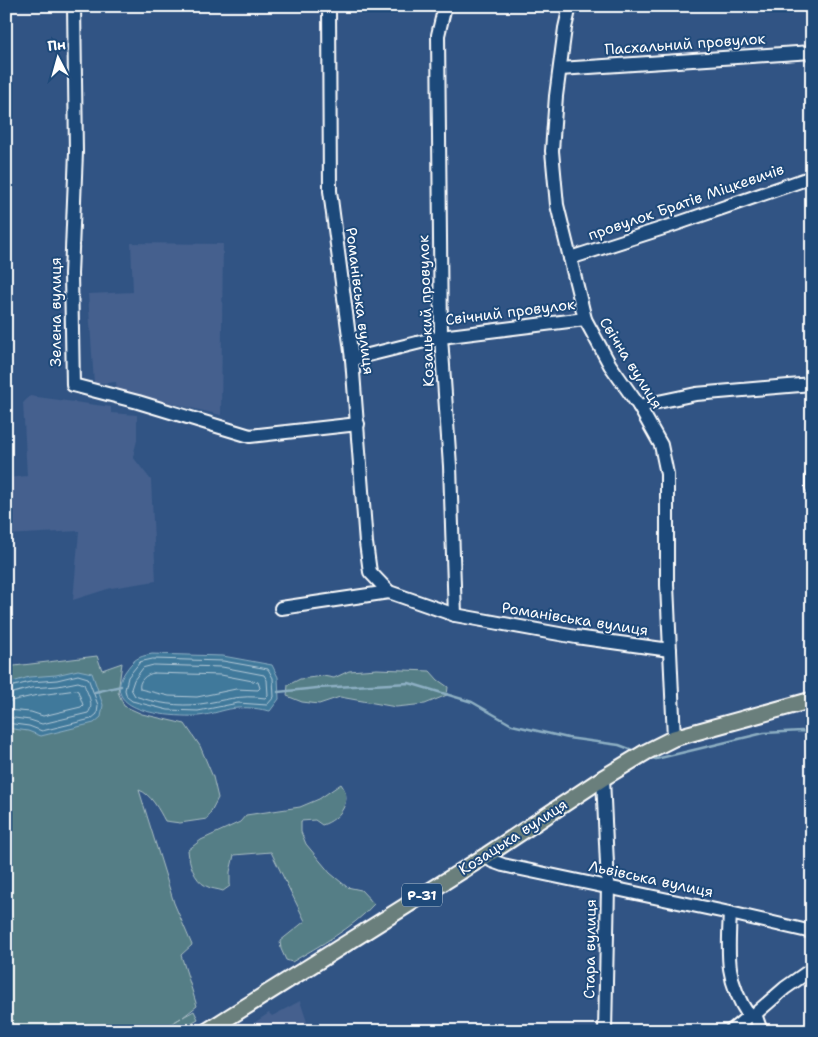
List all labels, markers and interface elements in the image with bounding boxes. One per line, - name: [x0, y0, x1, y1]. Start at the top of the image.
- street label: Пасхальний провулок: [604, 28, 766, 60]
- north arrow: [32, 32, 82, 82]
- text: Пн: [47, 35, 67, 55]
- street label: провулок Братів Міцкевичів: [585, 159, 787, 245]
- street label: Романівська вулиця: [341, 226, 379, 376]
- street label: Козацький провулок: [413, 235, 439, 387]
- street label: Зелена вулиця: [46, 257, 66, 367]
- street label: Свічний провулок: [444, 294, 576, 330]
- street label: Свічна вулиця: [595, 313, 667, 413]
- street label: Романівська вулиця: [500, 598, 650, 640]
- street label: Козацька вулиця: [455, 794, 571, 880]
- street label: Львівська вулиця: [587, 856, 715, 902]
- road number: Р-31: [402, 884, 442, 906]
- street label: Стара вулиця: [579, 899, 601, 999]

